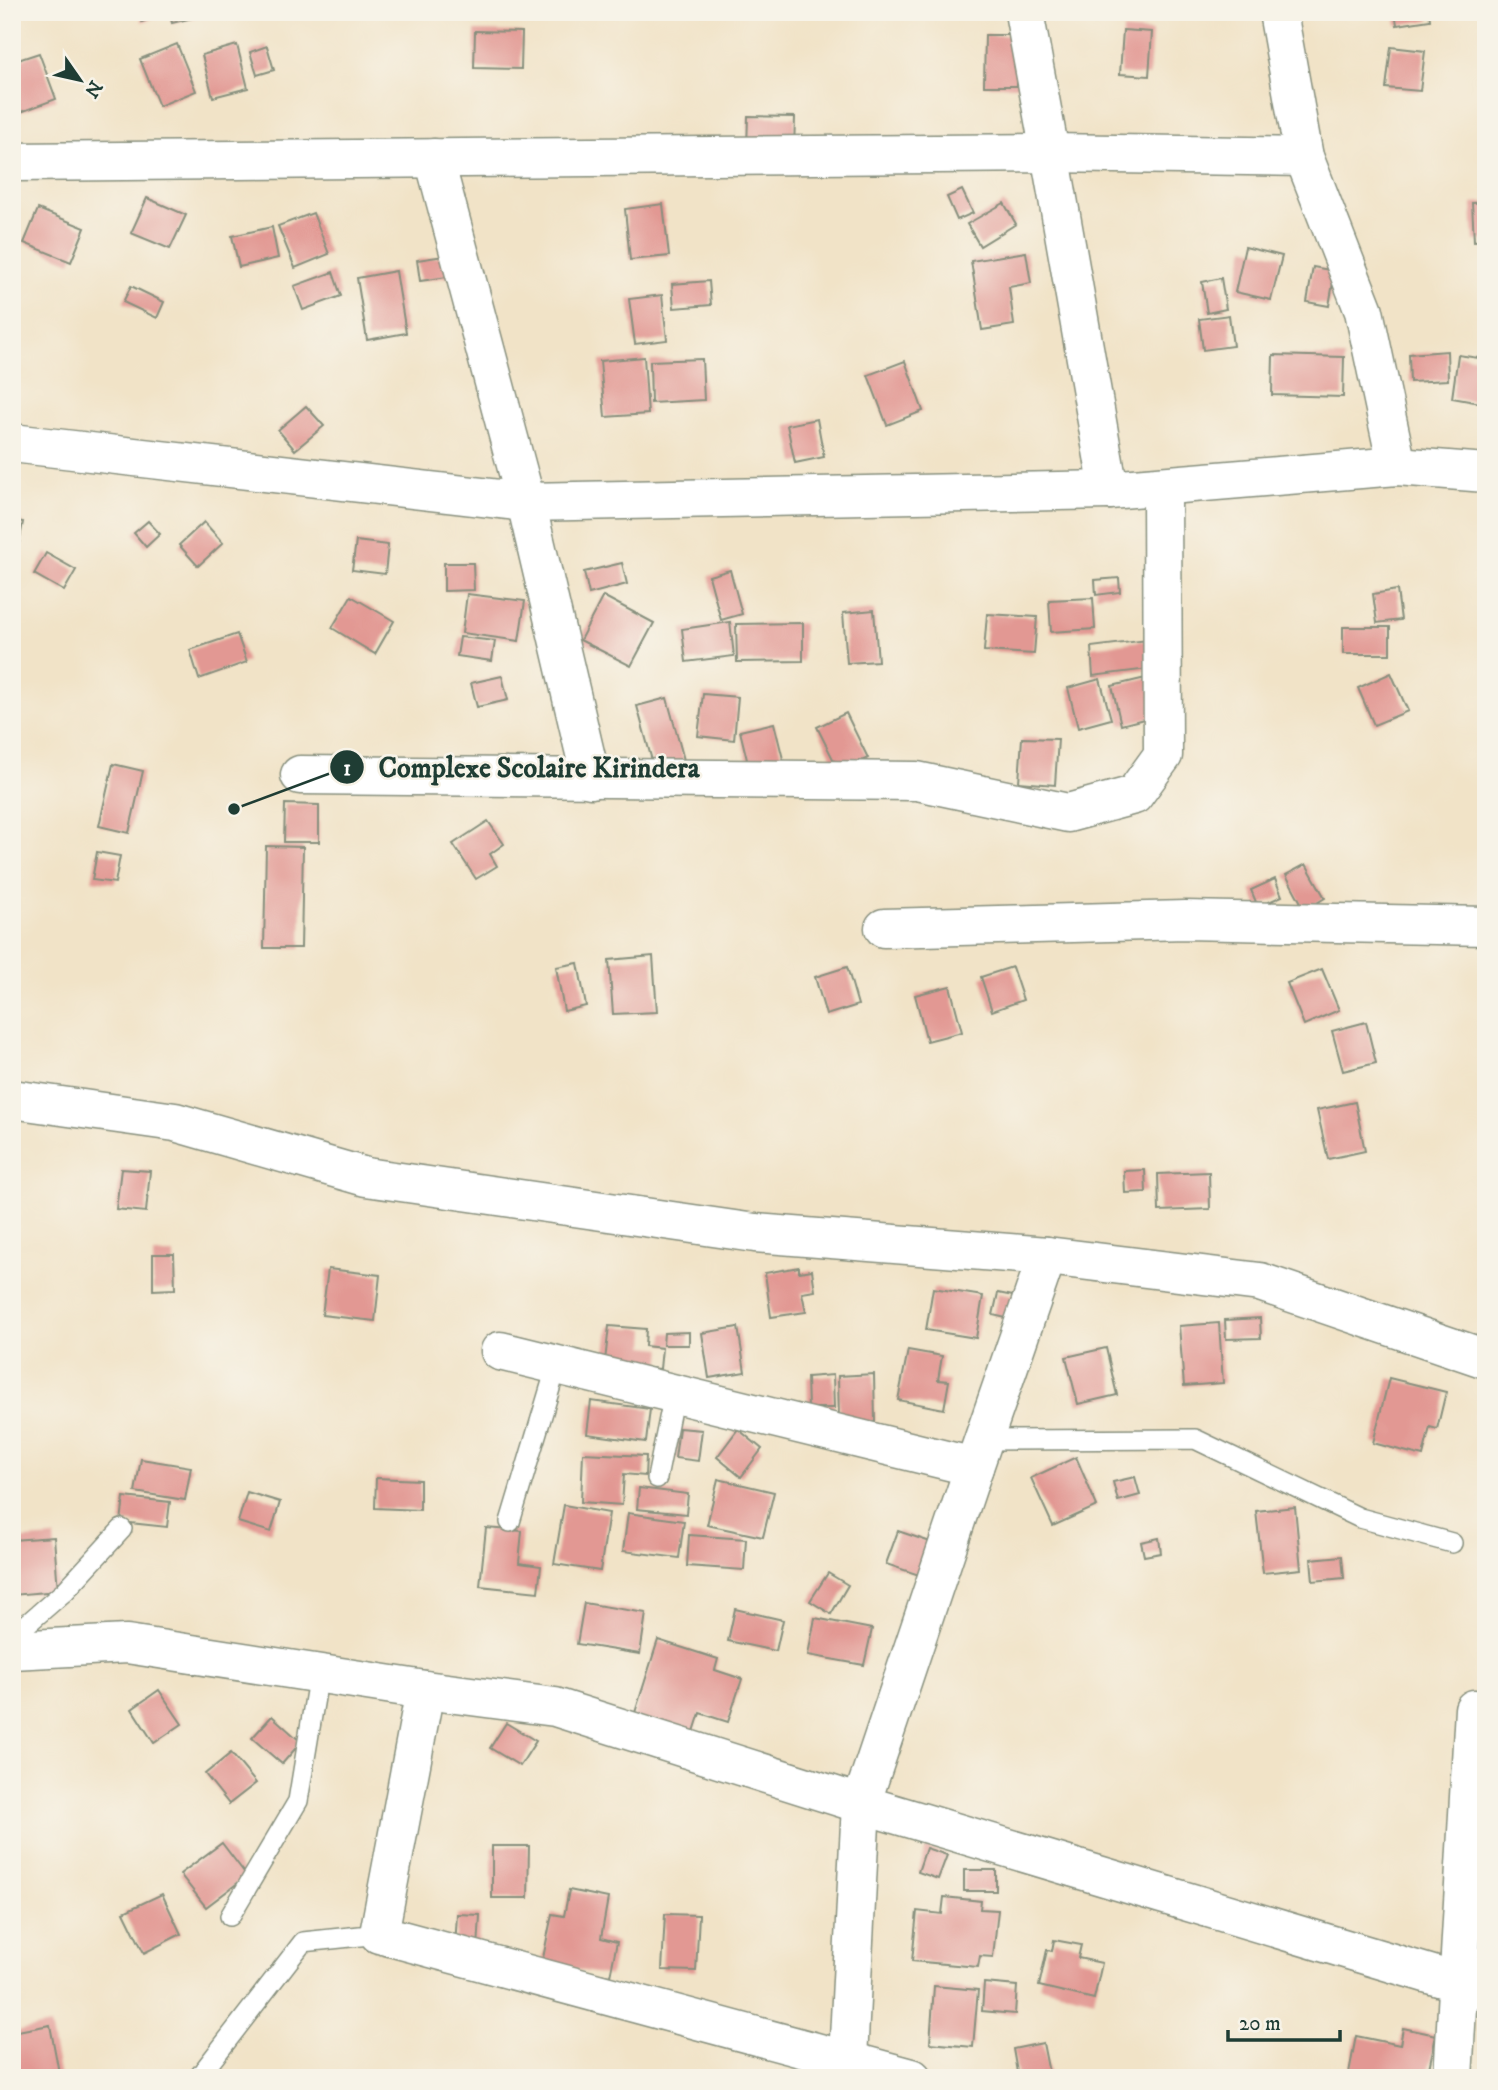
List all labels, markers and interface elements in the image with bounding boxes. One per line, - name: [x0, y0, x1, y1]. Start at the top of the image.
- north arrow: [46, 46, 116, 116]
- text: N: [79, 76, 107, 102]
- callout: Complexe Scolaire Kirindera: [330, 743, 714, 792]
- text: Complexe Scolaire Kirindera: [378, 751, 701, 786]
- text: 1: [343, 756, 351, 782]
- scale bar: [1228, 1999, 1340, 2043]
- text: 20 m: [1239, 2011, 1281, 2037]

